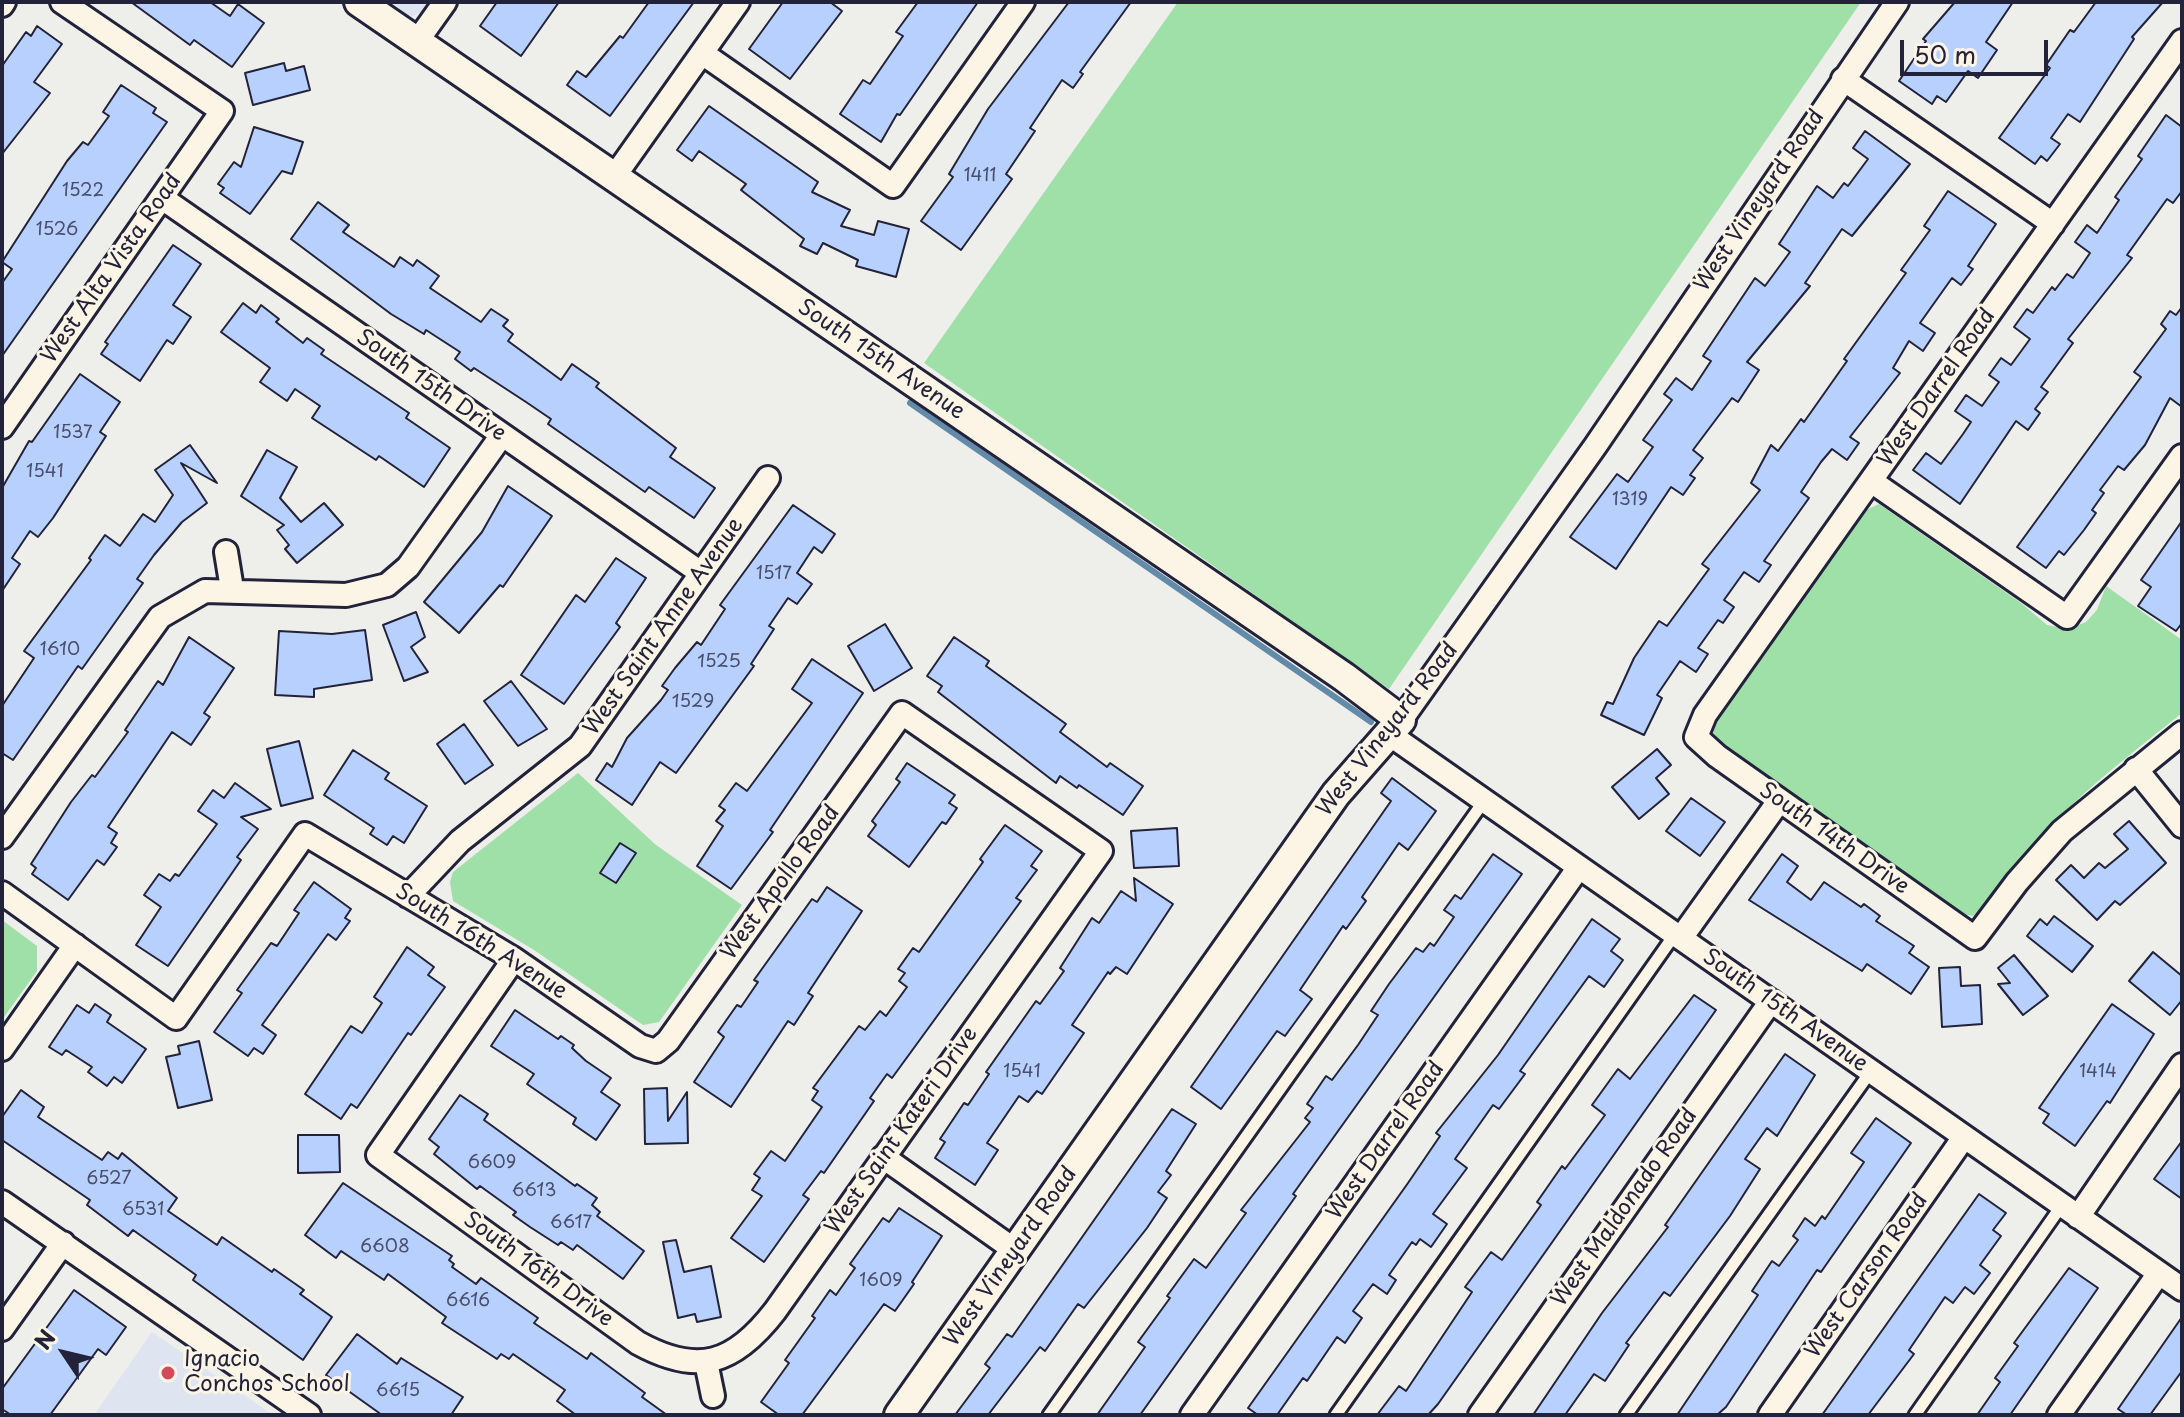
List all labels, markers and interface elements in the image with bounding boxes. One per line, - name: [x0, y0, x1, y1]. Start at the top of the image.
- scale bar: [1904, 24, 2052, 74]
- text: 50 m: [1914, 36, 1976, 72]
- street label: West Vineyard Road: [1689, 105, 1831, 297]
- house number: 1411: [964, 165, 996, 187]
- street label: West Alta Vista Road: [37, 169, 187, 369]
- house number: 1522: [62, 180, 104, 202]
- house number: 1526: [36, 219, 78, 241]
- street label: South 15th Avenue: [793, 294, 969, 426]
- street label: West Darrel Road: [1873, 304, 2001, 472]
- street label: South 15th Drive: [351, 325, 511, 447]
- house number: 1537: [53, 422, 93, 444]
- house number: 1541: [26, 461, 64, 483]
- house number: 1319: [1612, 489, 1648, 511]
- street label: West Saint Anne Avenue: [579, 513, 749, 741]
- house number: 1517: [756, 563, 792, 585]
- street label: West Vineyard Road: [1312, 638, 1464, 822]
- house number: 1610: [40, 639, 80, 661]
- house number: 1525: [697, 651, 741, 673]
- house number: 1529: [672, 691, 714, 713]
- street label: South 14th Drive: [1754, 777, 1914, 901]
- street label: West Apollo Road: [716, 801, 846, 965]
- street label: South 16th Avenue: [390, 879, 572, 1005]
- street label: South 15th Avenue: [1697, 944, 1873, 1078]
- street label: West Saint Kateri Drive: [820, 1022, 984, 1240]
- street label: West Darrel Road: [1322, 1057, 1450, 1225]
- house number: 1541: [1003, 1061, 1041, 1083]
- house number: 1414: [2079, 1061, 2117, 1083]
- street label: West Maldonado Road: [1547, 1104, 1703, 1312]
- house number: 6609: [468, 1152, 516, 1174]
- street label: West Vineyard Road: [939, 1162, 1083, 1352]
- house number: 6527: [87, 1168, 131, 1190]
- house number: 6613: [512, 1180, 556, 1202]
- street label: West Carson Road: [1800, 1188, 1934, 1364]
- house number: 6531: [122, 1199, 164, 1221]
- street label: South 16th Drive: [458, 1207, 618, 1333]
- house number: 6617: [550, 1212, 592, 1234]
- house number: 6608: [360, 1236, 410, 1258]
- house number: 1609: [859, 1270, 903, 1292]
- house number: 6616: [446, 1290, 490, 1312]
- north arrow: [24, 1313, 104, 1393]
- text: N: [25, 1322, 62, 1356]
- place label: Ignacio Conchos School: [184, 1347, 350, 1398]
- marker: Ignacio Conchos School: [159, 1364, 177, 1382]
- house number: 6615: [376, 1380, 420, 1402]

